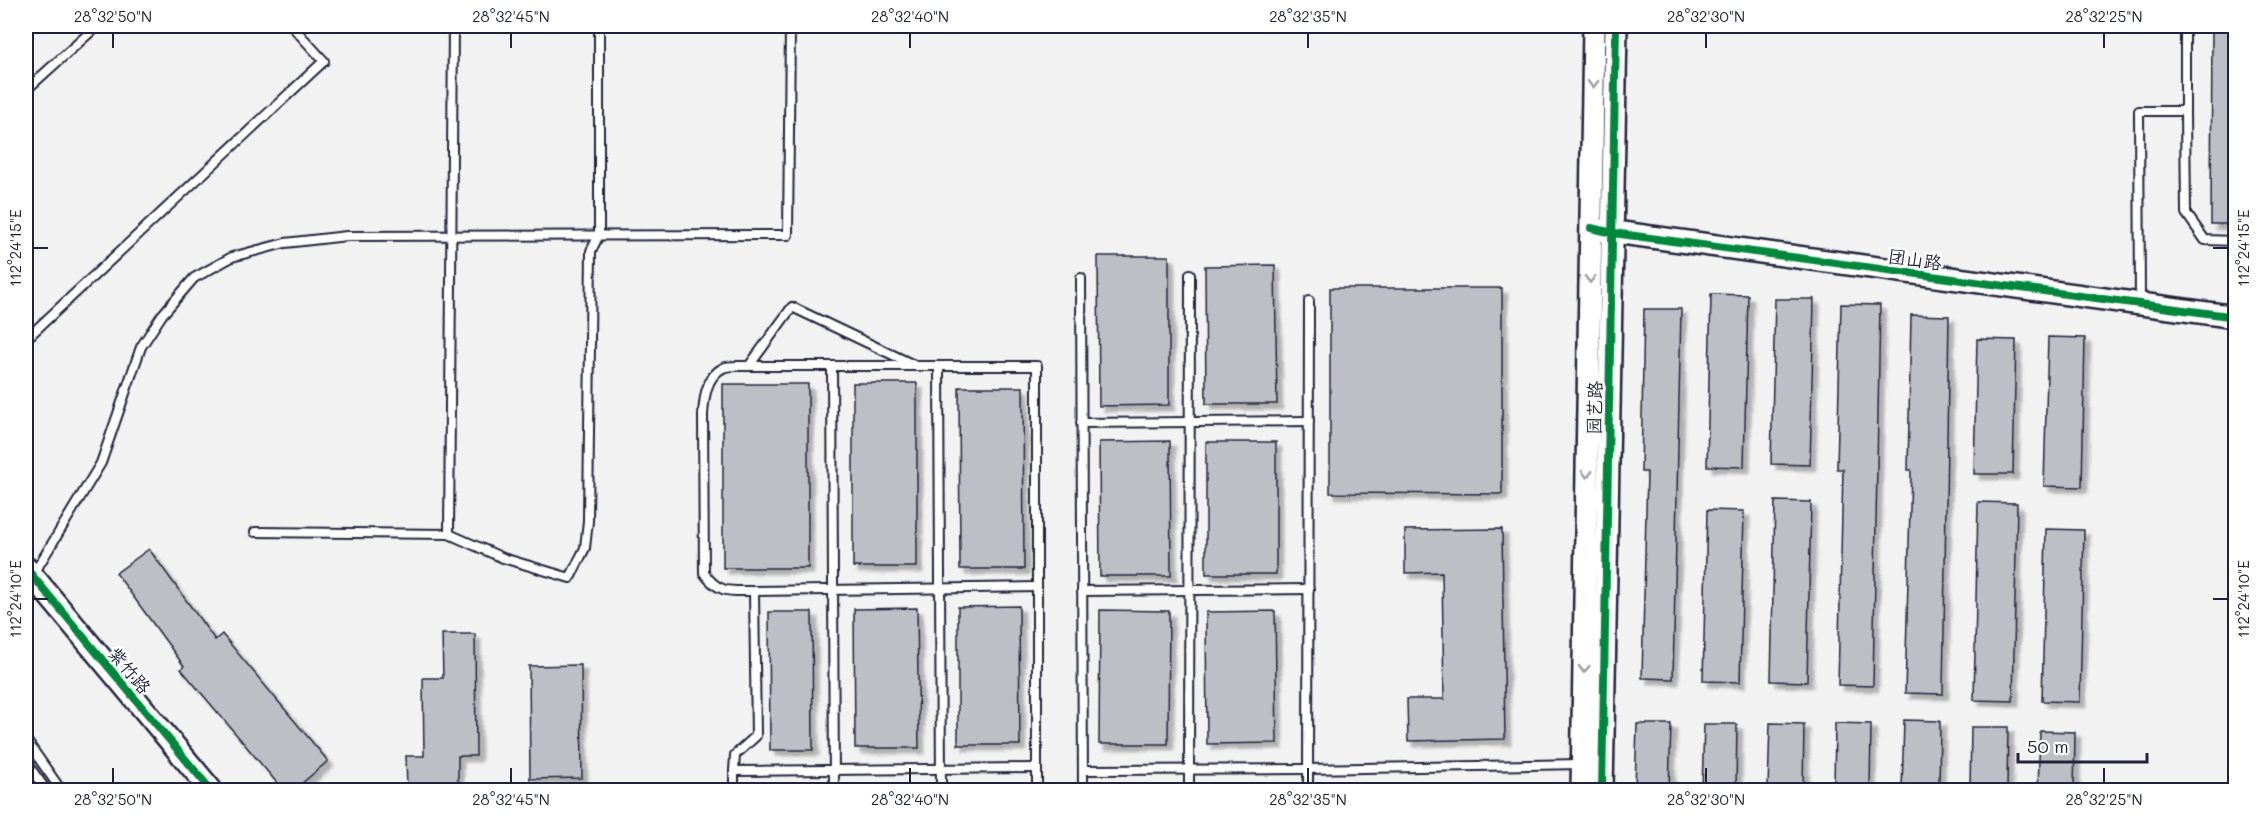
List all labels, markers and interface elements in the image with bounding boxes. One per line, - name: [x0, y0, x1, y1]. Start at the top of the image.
- text: 28°32'50"N: [74, 6, 152, 26]
- text: 28°32'45"N: [472, 6, 550, 26]
- text: 28°32'40"N: [871, 6, 949, 26]
- text: 28°32'35"N: [1269, 6, 1347, 26]
- text: 28°32'30"N: [1667, 6, 1745, 26]
- text: 28°32'25"N: [2065, 6, 2143, 26]
- one-way arrow: [1587, 79, 1599, 88]
- text: 112°24'15"E: [5, 209, 25, 287]
- text: 112°24'15"E: [2233, 209, 2253, 287]
- street label: 团山路: [1887, 243, 1943, 275]
- one-way arrow: [1584, 274, 1596, 283]
- street label: 园艺路: [1582, 381, 1606, 435]
- one-way arrow: [1581, 469, 1593, 478]
- text: 112°24'10"E: [5, 560, 25, 638]
- text: 112°24'10"E: [2233, 560, 2253, 638]
- street label: 紫竹路: [103, 642, 157, 698]
- one-way arrow: [1578, 664, 1590, 673]
- scale bar: [2018, 726, 2147, 764]
- text: 50 m: [2027, 734, 2069, 758]
- text: 28°32'50"N: [74, 789, 152, 809]
- text: 28°32'45"N: [472, 789, 550, 809]
- text: 28°32'40"N: [871, 789, 949, 809]
- text: 28°32'35"N: [1269, 789, 1347, 809]
- text: 28°32'30"N: [1667, 789, 1745, 809]
- text: 28°32'25"N: [2065, 789, 2143, 809]

